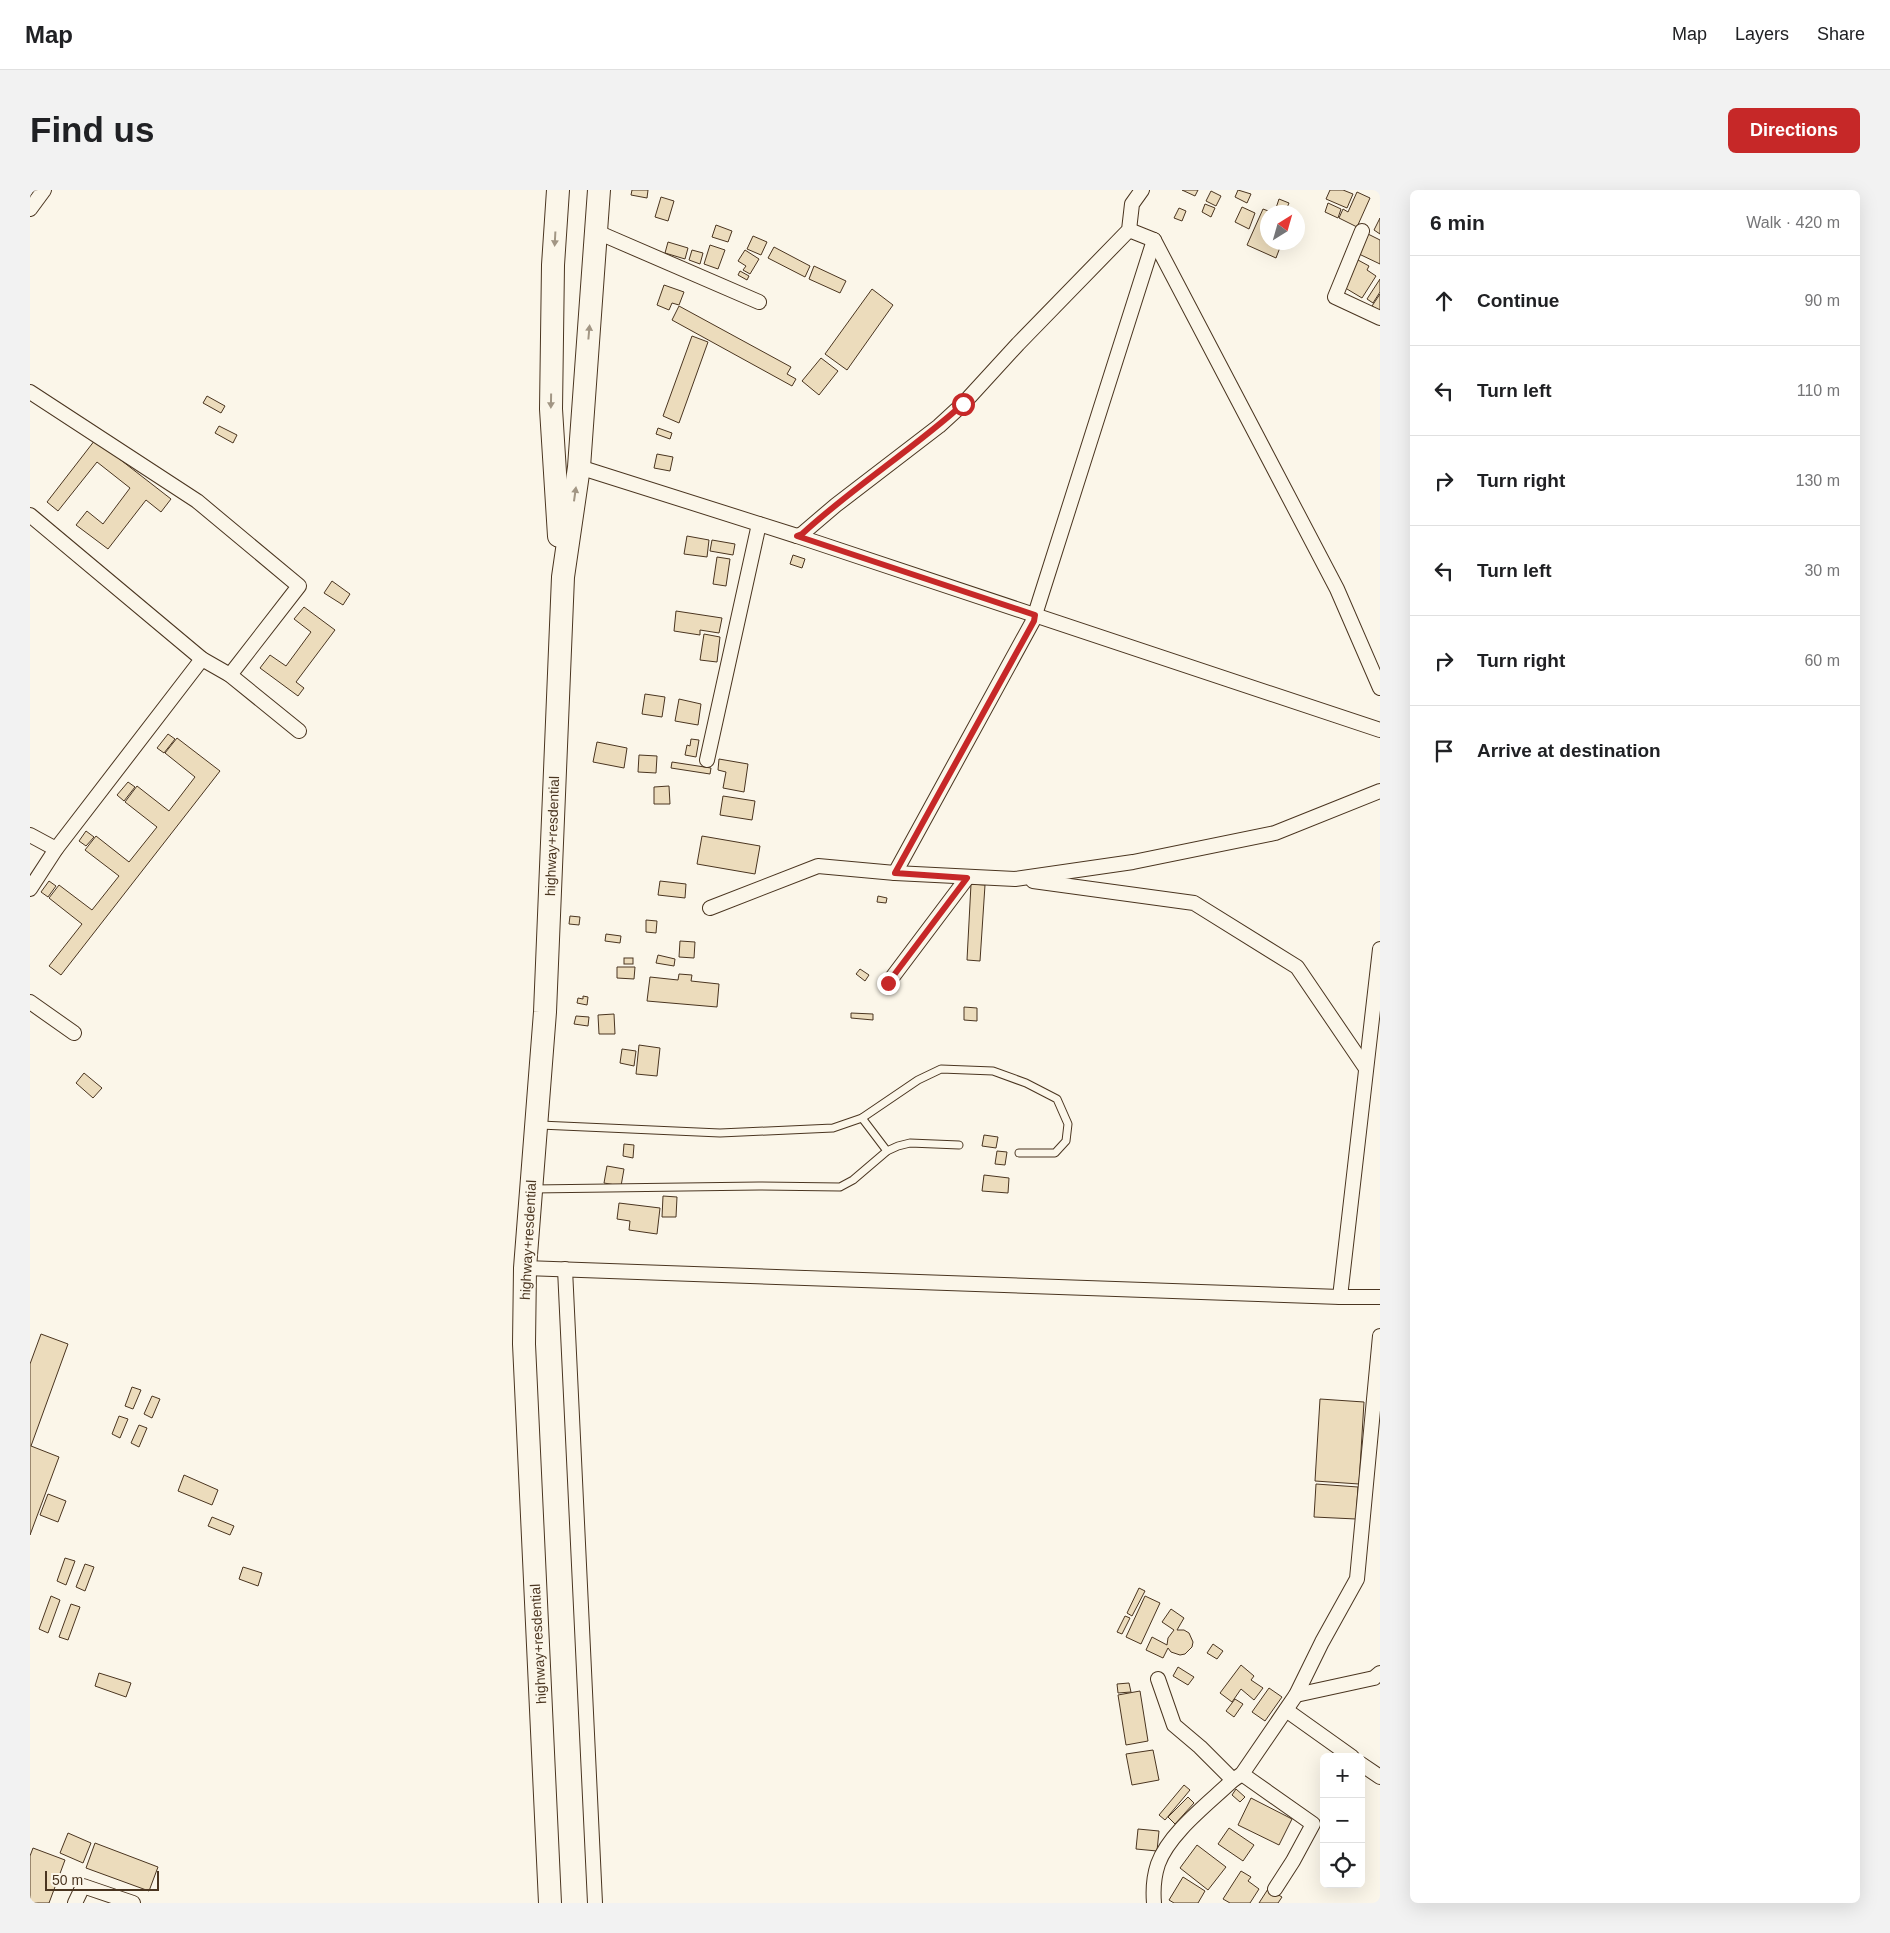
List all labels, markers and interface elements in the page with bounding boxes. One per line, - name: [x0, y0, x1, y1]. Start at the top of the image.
- text: Map: [25, 21, 73, 48]
- text: Map: [1672, 24, 1707, 44]
- text: Layers: [1735, 24, 1789, 44]
- text: Share: [1817, 24, 1865, 44]
- button: Directions: [1728, 108, 1860, 153]
- text: Find us: [30, 110, 154, 149]
- north arrow: [1260, 205, 1305, 250]
- text: 6 min: [1430, 211, 1485, 234]
- text: Walk · 420 m: [1746, 214, 1840, 231]
- one-way arrow: [551, 231, 559, 247]
- icon: ahead: [1430, 287, 1458, 315]
- text: Continue: [1477, 290, 1559, 311]
- text: 90 m: [1804, 292, 1840, 309]
- one-way arrow: [585, 324, 593, 340]
- icon: left: [1430, 377, 1458, 405]
- text: Turn left: [1477, 380, 1552, 401]
- text: 110 m: [1797, 382, 1840, 399]
- one-way arrow: [547, 393, 555, 409]
- route start: [952, 393, 975, 416]
- icon: right: [1430, 467, 1458, 495]
- text: Turn right: [1477, 470, 1565, 491]
- text: 130 m: [1796, 472, 1840, 489]
- one-way arrow: [571, 486, 579, 502]
- icon: left: [1430, 557, 1458, 585]
- text: Turn left: [1477, 560, 1552, 581]
- text: 30 m: [1804, 562, 1840, 579]
- icon: right: [1430, 647, 1458, 675]
- text: Turn right: [1477, 650, 1565, 671]
- text: 60 m: [1804, 652, 1840, 669]
- icon: arrive: [1430, 737, 1458, 765]
- text: Arrive at destination: [1477, 740, 1661, 761]
- street label: highway+resdential: [542, 776, 562, 896]
- route end: [877, 972, 900, 995]
- street label: highway+resdential: [517, 1180, 539, 1300]
- street label: highway+resdential: [527, 1584, 549, 1704]
- map controls: [1320, 1753, 1365, 1888]
- button: +: [1320, 1753, 1365, 1798]
- button: −: [1320, 1798, 1365, 1843]
- button: locate: [1320, 1843, 1365, 1888]
- scale bar: [45, 1868, 159, 1891]
- text: 50 m: [52, 1872, 83, 1888]

